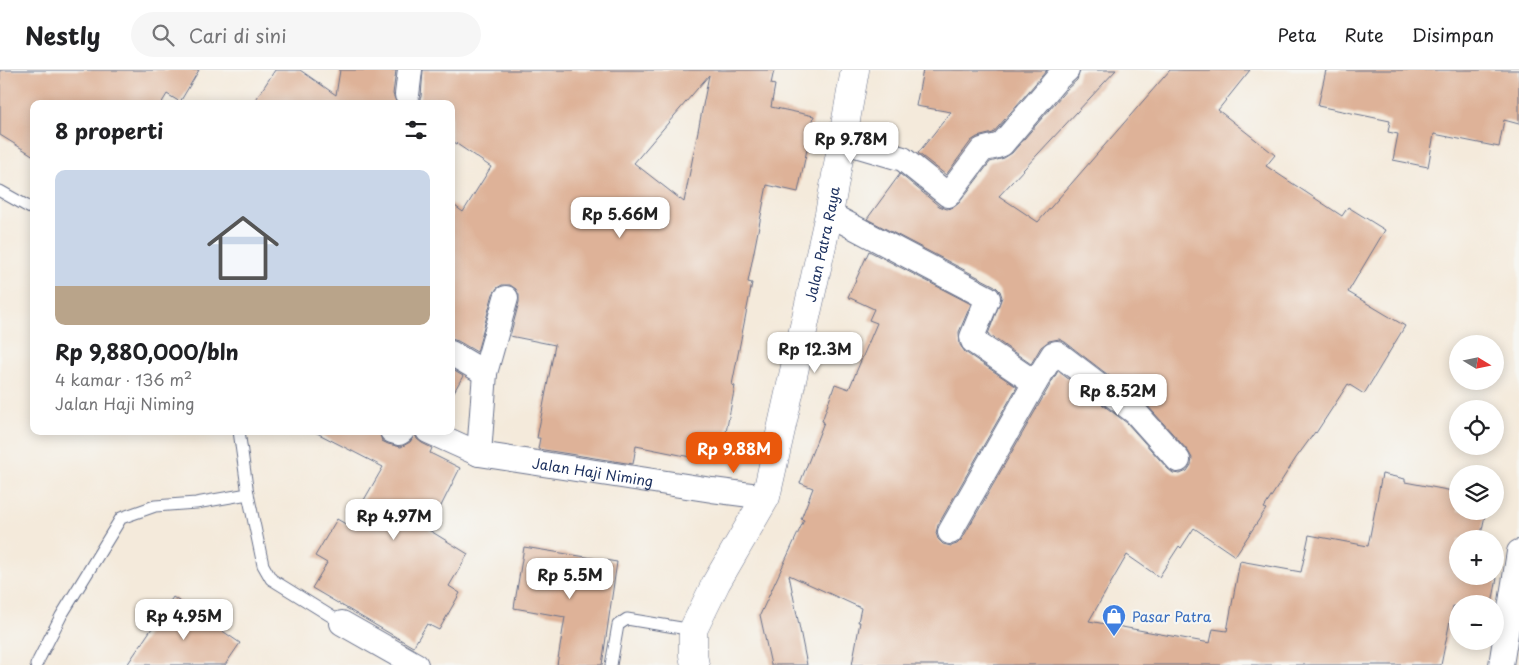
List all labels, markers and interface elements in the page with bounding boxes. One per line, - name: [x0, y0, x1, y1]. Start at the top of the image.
- search box: [131, 12, 481, 57]
- text: Nestly: [25, 17, 101, 53]
- icon: search: [149, 21, 177, 49]
- text: Cari di sini: [189, 21, 287, 49]
- text: Peta: [1277, 21, 1316, 48]
- text: Rute: [1344, 21, 1384, 48]
- text: Disimpan: [1412, 21, 1494, 48]
- text: 8 properti: [55, 114, 163, 146]
- icon: filters: [402, 116, 430, 144]
- pin: Rp 9.78M: [799, 122, 903, 164]
- text: Rp 9.78M: [815, 126, 887, 150]
- street label: Jalan Patra Raya: [799, 184, 844, 304]
- pin: Rp 5.66M: [568, 196, 672, 239]
- text: Rp 5.66M: [582, 201, 658, 225]
- icon: home: [198, 203, 288, 293]
- pin: Rp 12.3M: [763, 332, 867, 374]
- text: Rp 9,880,000/bln: [55, 335, 239, 367]
- north arrow: [1449, 335, 1504, 390]
- map controls: [1449, 335, 1504, 650]
- text: Rp 12.3M: [778, 336, 852, 360]
- text: 4 kamar · 136 m²: [55, 367, 192, 391]
- pin: Rp 8.52M: [1066, 374, 1170, 416]
- text: Rp 8.52M: [1080, 378, 1156, 402]
- text: Jalan Haji Niming: [55, 391, 195, 415]
- button: locate: [1449, 400, 1504, 455]
- pin: Rp 9.88M: [682, 432, 786, 474]
- text: Rp 9.88M: [697, 436, 771, 460]
- street label: Jalan Haji Niming: [531, 452, 655, 491]
- button: layers: [1449, 465, 1504, 520]
- pin: Rp 4.97M: [342, 498, 446, 541]
- text: Rp 4.97M: [356, 503, 432, 527]
- button: +: [1449, 530, 1504, 585]
- pin: Rp 5.5M: [524, 558, 616, 600]
- text: Rp 5.5M: [537, 562, 603, 586]
- button: −: [1449, 595, 1504, 650]
- pin: Rp 4.95M: [132, 598, 236, 641]
- text: Rp 4.95M: [146, 603, 222, 627]
- shop icon: Pasar Patra: [1101, 603, 1127, 637]
- place label: Pasar Patra: [1132, 606, 1212, 627]

